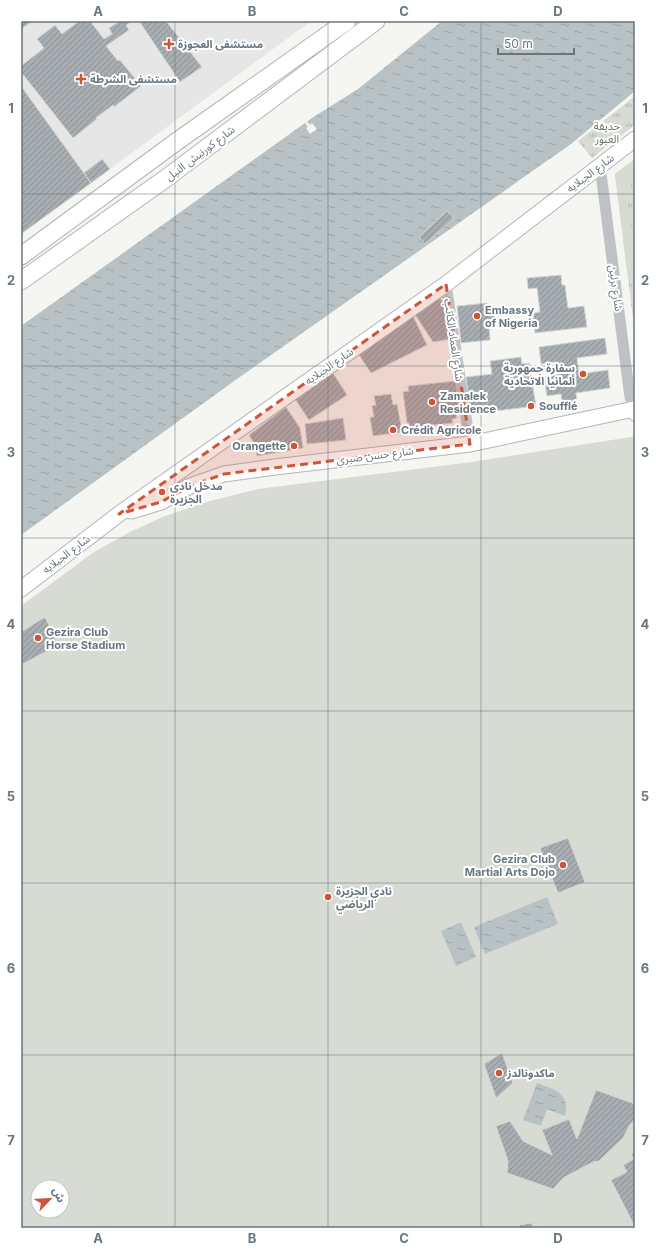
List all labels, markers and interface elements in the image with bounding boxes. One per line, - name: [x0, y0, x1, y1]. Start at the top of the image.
- text: A: [93, 3, 103, 19]
- text: B: [248, 3, 257, 19]
- text: C: [399, 3, 409, 19]
- text: D: [553, 3, 563, 19]
- scale bar: [498, 30, 574, 56]
- text: 50 m: [504, 36, 533, 51]
- place label: مستشفى العجوزة: [178, 37, 263, 51]
- marker: مستشفى العجوزة: [163, 38, 175, 50]
- place label: مستشفى الشرطة: [90, 72, 177, 86]
- marker: مستشفى الشرطة: [75, 73, 87, 85]
- text: 1: [8, 100, 14, 116]
- text: 1: [642, 100, 648, 116]
- park label: حديقة العبور: [594, 119, 621, 146]
- street label: شارع كورنيش النيل: [162, 122, 238, 185]
- street label: شارع الجبلايه: [563, 150, 617, 196]
- street label: شارع برلين: [605, 264, 626, 313]
- text: 2: [7, 272, 15, 288]
- text: 2: [641, 272, 649, 288]
- street label: شارع العماد الكاتب: [440, 298, 467, 383]
- place label: Embassy of Nigeria: [485, 303, 538, 330]
- marker: Embassy of Nigeria: [472, 311, 482, 321]
- street label: شارع الجبلايه: [302, 344, 357, 389]
- place label: سفارة جمهورية ألمانيا الاتحادية: [503, 361, 575, 388]
- marker: سفارة جمهورية ألمانيا الاتحادية: [578, 369, 588, 379]
- place label: Zamalek Residence: [440, 389, 497, 416]
- marker: Zamalek Residence: [427, 397, 437, 407]
- place label: Soufflé: [539, 399, 578, 413]
- marker: Soufflé: [526, 401, 536, 411]
- place label: Crédit Agricole: [401, 423, 482, 437]
- marker: Crédit Agricole: [388, 425, 398, 435]
- place label: Orangette: [232, 439, 286, 453]
- marker: Orangette: [289, 441, 299, 451]
- street label: شارع حسن صبري: [335, 443, 415, 469]
- text: 3: [7, 444, 15, 460]
- text: 3: [641, 444, 649, 460]
- place label: مدخل نادى الجزيرة: [170, 479, 223, 506]
- marker: مدخل نادى الجزيرة: [157, 487, 167, 497]
- street label: شارع الجبلايه: [39, 531, 93, 577]
- text: 4: [7, 616, 16, 632]
- text: 4: [641, 616, 650, 632]
- place label: Gezira Club Horse Stadium: [46, 625, 125, 652]
- marker: Gezira Club Horse Stadium: [33, 633, 43, 643]
- text: 5: [7, 788, 15, 804]
- text: 5: [641, 788, 649, 804]
- place label: Gezira Club Martial Arts Dojo: [465, 852, 555, 879]
- marker: Gezira Club Martial Arts Dojo: [558, 860, 568, 870]
- place label: نادي الجزيرة الرياضي: [336, 884, 392, 914]
- marker: نادي الجزيرة الرياضي: [323, 892, 333, 902]
- text: 6: [7, 960, 15, 976]
- text: 6: [641, 960, 649, 976]
- place label: ماكدونالدز: [506, 1066, 555, 1080]
- marker: ماكدونالدز: [494, 1068, 504, 1078]
- text: 7: [7, 1132, 15, 1148]
- text: 7: [641, 1132, 649, 1148]
- north arrow: [30, 1179, 70, 1219]
- text: ش: [50, 1185, 69, 1205]
- text: A: [93, 1230, 103, 1246]
- text: B: [248, 1230, 257, 1246]
- text: C: [399, 1230, 409, 1246]
- text: D: [553, 1230, 563, 1246]

